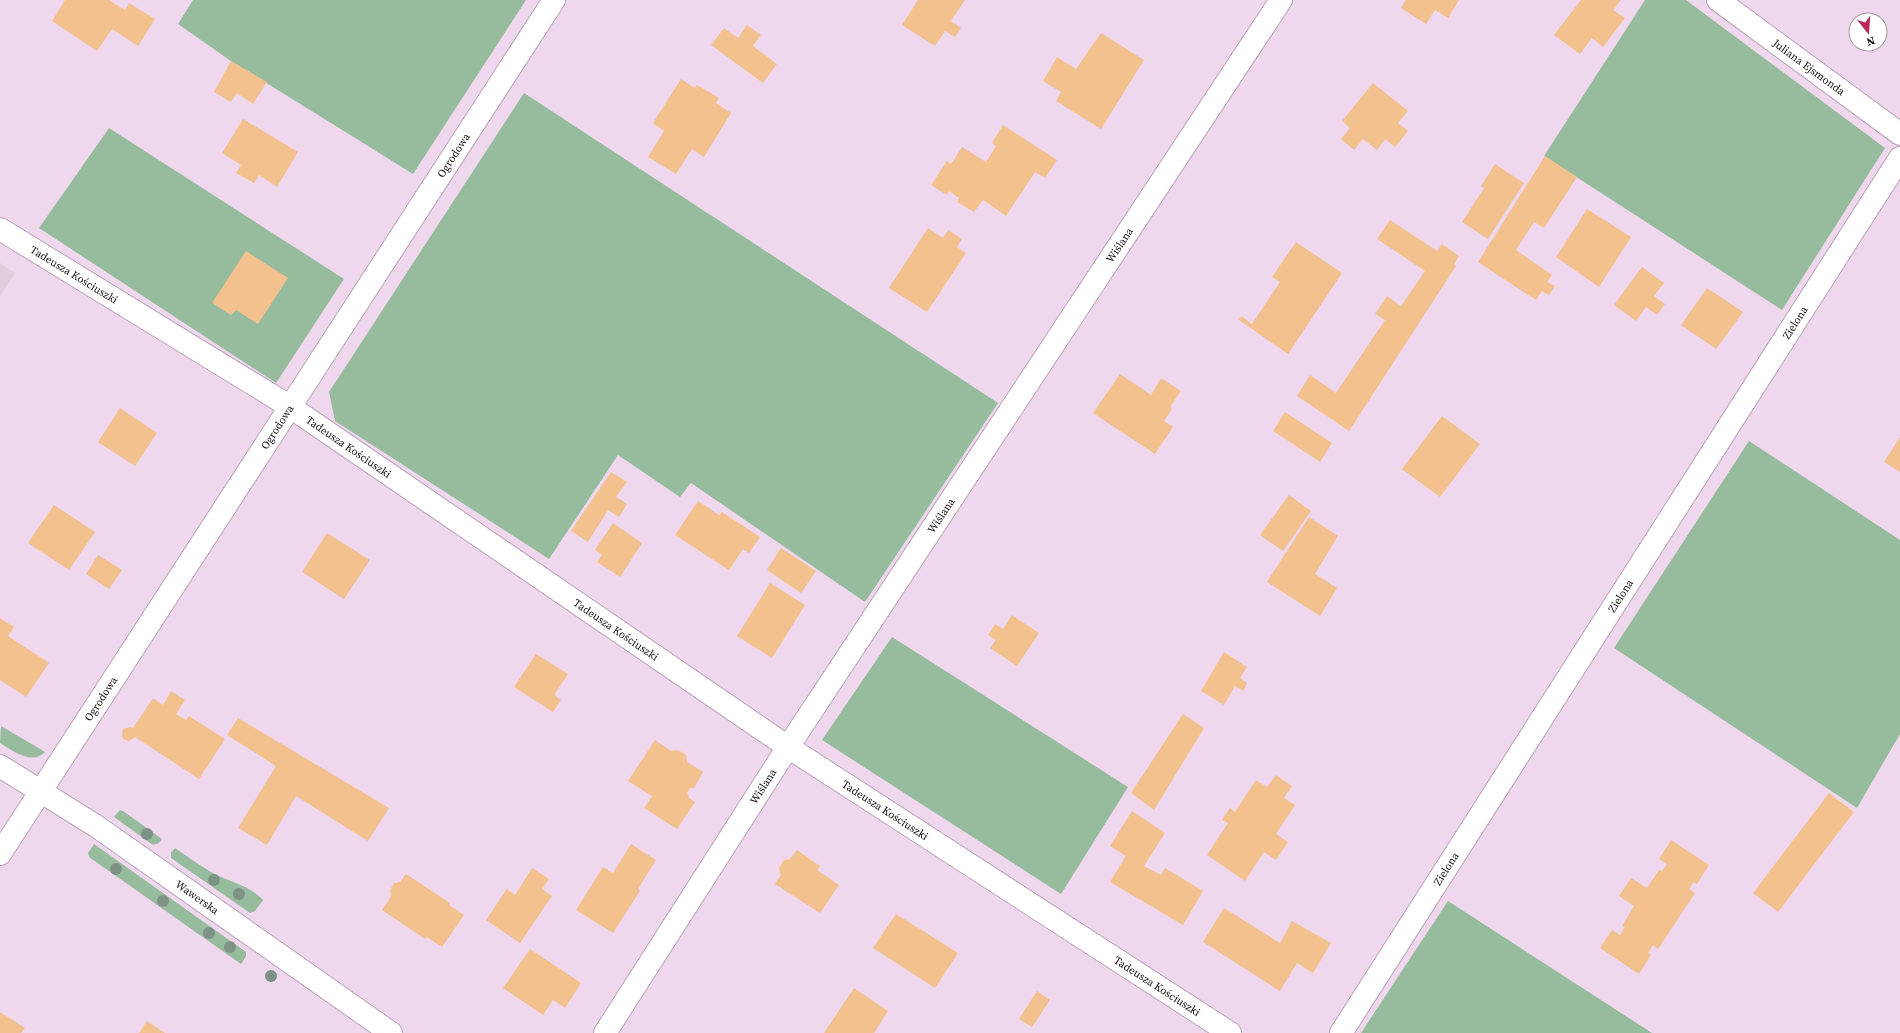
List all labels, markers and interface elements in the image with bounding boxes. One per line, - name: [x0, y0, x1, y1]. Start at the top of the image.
- north arrow: [1848, 12, 1888, 52]
- text: N: [1865, 33, 1877, 49]
- street label: Juliana Ejsmonda: [1769, 35, 1848, 99]
- street label: Ogrodowa: [434, 130, 474, 181]
- street label: Wiślana: [1103, 224, 1137, 266]
- street label: Tadeusza Kościuszki: [27, 242, 121, 307]
- street label: Zielona: [1779, 303, 1812, 342]
- street label: Ogrodowa: [257, 402, 298, 452]
- street label: Tadeusza Kościuszki: [303, 413, 394, 482]
- street label: Wiślana: [924, 495, 959, 536]
- street label: Zielona: [1605, 576, 1637, 615]
- street label: Tadeusza Kościuszki: [570, 595, 661, 664]
- street label: Ogrodowa: [81, 674, 121, 724]
- street label: Wiślana: [746, 766, 780, 807]
- street label: Tadeusza Kościuszki: [839, 777, 931, 844]
- street label: Zielona: [1430, 849, 1463, 888]
- street label: Wawerska: [172, 877, 222, 918]
- street label: Tadeusza Kościuszki: [1111, 953, 1203, 1020]

